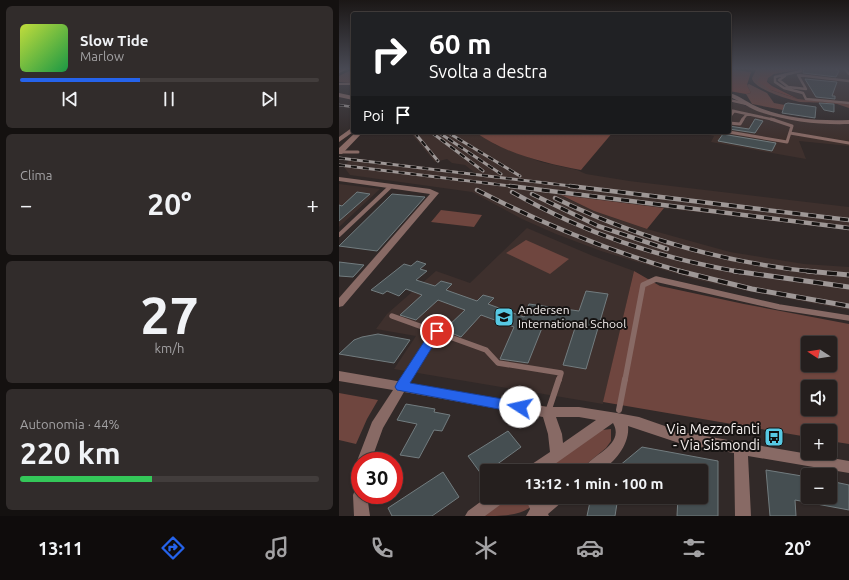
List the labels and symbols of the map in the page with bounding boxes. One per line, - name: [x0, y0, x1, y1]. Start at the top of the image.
- place label: Andersen International School: [518, 303, 626, 330]
- school or university icon: Andersen International School: [493, 306, 515, 328]
- pin: [420, 314, 454, 348]
- north arrow: [801, 336, 837, 372]
- position arrow: [499, 386, 541, 428]
- place label: Via Mezzofanti - Via Sismondi: [667, 421, 760, 453]
- bus stop icon: Via Mezzofanti - Via Sismondi: [763, 426, 785, 448]
- speed limit sign: 30: [351, 452, 403, 504]

